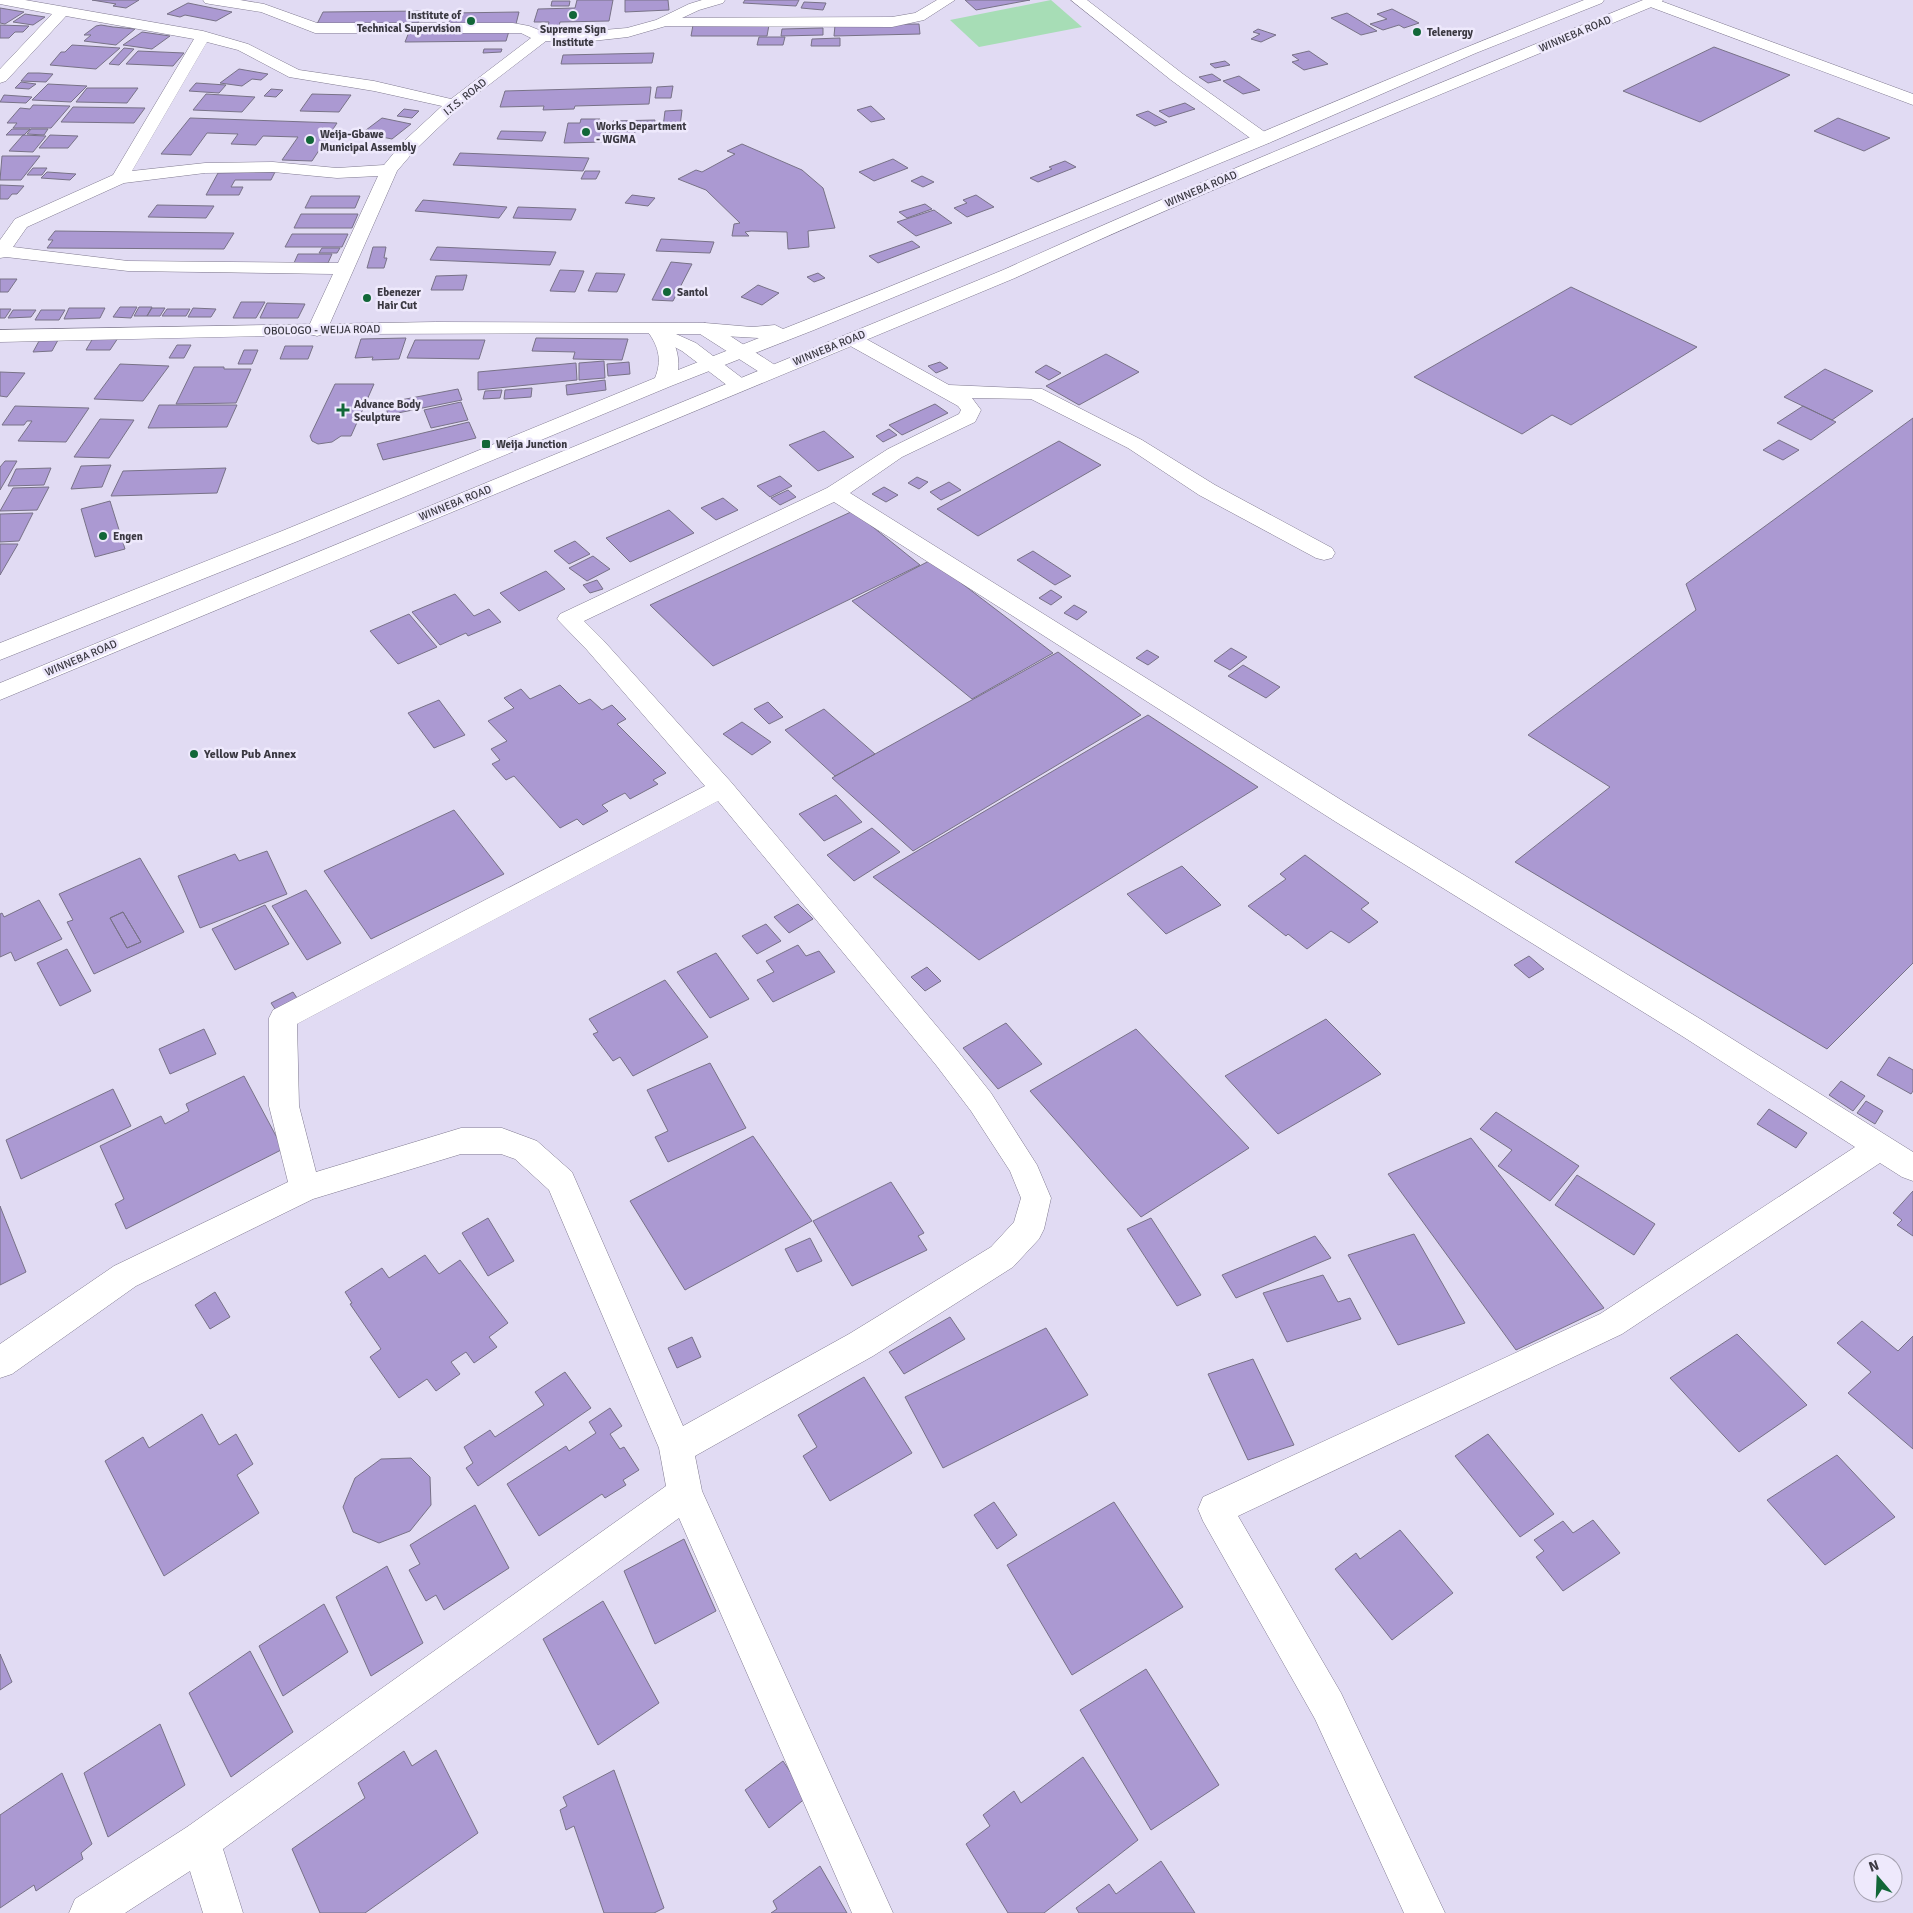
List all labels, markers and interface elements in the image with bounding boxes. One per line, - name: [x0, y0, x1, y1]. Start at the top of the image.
- place label: Institute of Technical Supervision: [357, 9, 462, 35]
- marker: Supreme Sign Institute: [567, 9, 579, 21]
- street label: WINNEBA ROAD: [1537, 13, 1613, 55]
- marker: Institute of Technical Supervision: [465, 15, 477, 27]
- place label: Supreme Sign Institute: [540, 23, 606, 49]
- marker: Telenergy: [1411, 26, 1423, 38]
- place label: Telenergy: [1427, 26, 1474, 39]
- street label: I.T.S. ROAD: [441, 76, 489, 118]
- place label: Works Department - WGMA: [596, 120, 686, 146]
- marker: Works Department - WGMA: [580, 126, 592, 138]
- place label: Weija-Gbawe Municipal Assembly: [320, 128, 417, 154]
- marker: Weija-Gbawe Municipal Assembly: [304, 134, 316, 146]
- street label: WINNEBA ROAD: [1163, 168, 1239, 210]
- place label: Ebenezer Hair Cut: [377, 286, 421, 312]
- marker: Santol: [661, 286, 673, 298]
- place label: Santol: [677, 286, 709, 299]
- marker: Ebenezer Hair Cut: [361, 292, 373, 304]
- street label: OBOLOGO - WEIJA ROAD: [263, 322, 381, 338]
- street label: WINNEBA ROAD: [791, 328, 867, 368]
- place label: Advance Body Sculpture: [354, 398, 421, 424]
- marker: Advance Body Sculpture: [336, 403, 350, 417]
- marker: Weija Junction: [480, 438, 492, 450]
- place label: Weija Junction: [496, 438, 567, 451]
- street label: WINNEBA ROAD: [417, 483, 493, 523]
- marker: Engen: [97, 530, 109, 542]
- place label: Engen: [113, 530, 143, 543]
- street label: WINNEBA ROAD: [43, 637, 119, 679]
- place label: Yellow Pub Annex: [203, 747, 296, 762]
- marker: Yellow Pub Annex: [188, 748, 200, 760]
- north arrow: [1853, 1853, 1903, 1903]
- text: N: [1867, 1857, 1881, 1876]

